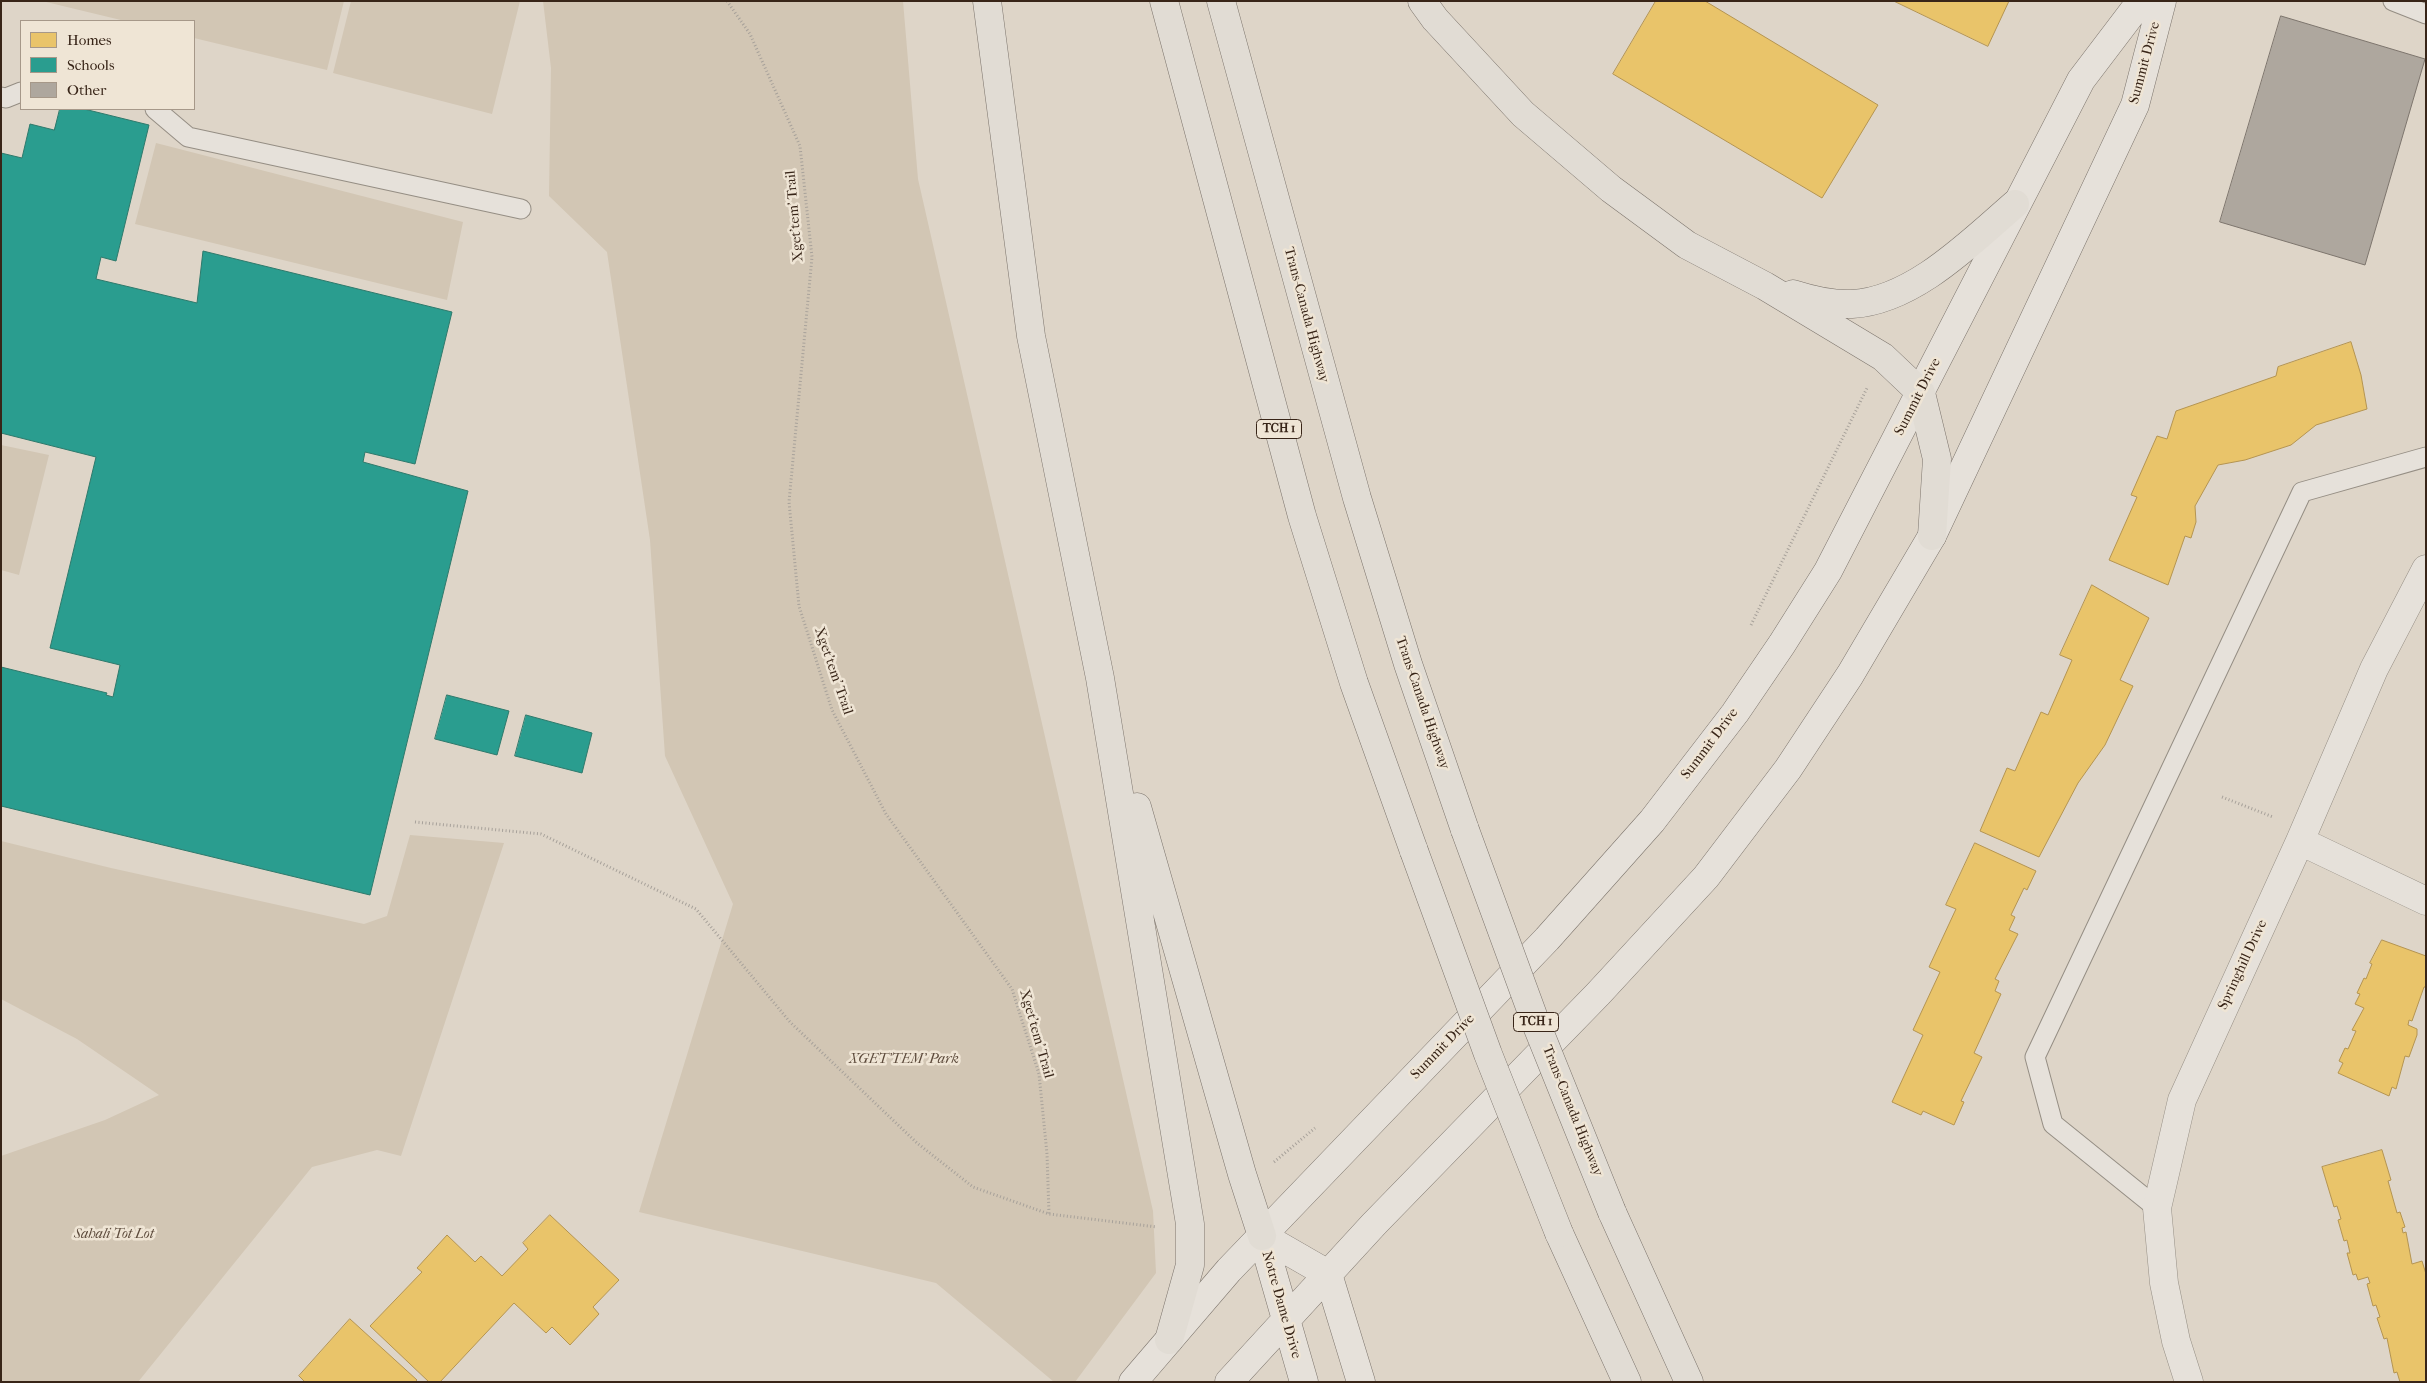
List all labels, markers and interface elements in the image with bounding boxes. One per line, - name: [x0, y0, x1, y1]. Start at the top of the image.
- legend: [20, 20, 195, 110]
- street label: Summit Drive: [2126, 20, 2164, 106]
- text: Homes: [67, 31, 112, 49]
- text: Schools: [67, 56, 114, 74]
- text: Other: [67, 81, 106, 99]
- street label: Xget'tem' Trail: [783, 170, 807, 262]
- street label: Trans-Canada Highway: [1280, 245, 1332, 385]
- street label: Summit Drive: [1891, 355, 1945, 439]
- road number: TCH 1: [1256, 419, 1302, 438]
- street label: Xget'tem' Trail: [810, 625, 856, 717]
- street label: Trans-Canada Highway: [1391, 634, 1453, 772]
- street label: Summit Drive: [1678, 705, 1742, 783]
- street label: Springhill Drive: [2215, 917, 2271, 1013]
- street label: Xget'tem' Trail: [1015, 988, 1057, 1080]
- street label: Summit Drive: [1408, 1011, 1478, 1083]
- road number: TCH 1: [1514, 1012, 1558, 1032]
- street label: Trans-Canada Highway: [1538, 1043, 1606, 1179]
- park label: XGET'TEM' Park: [849, 1052, 959, 1068]
- park label: Sahali Tot Lot: [74, 1227, 154, 1243]
- street label: Notre Dame Drive: [1258, 1249, 1304, 1361]

